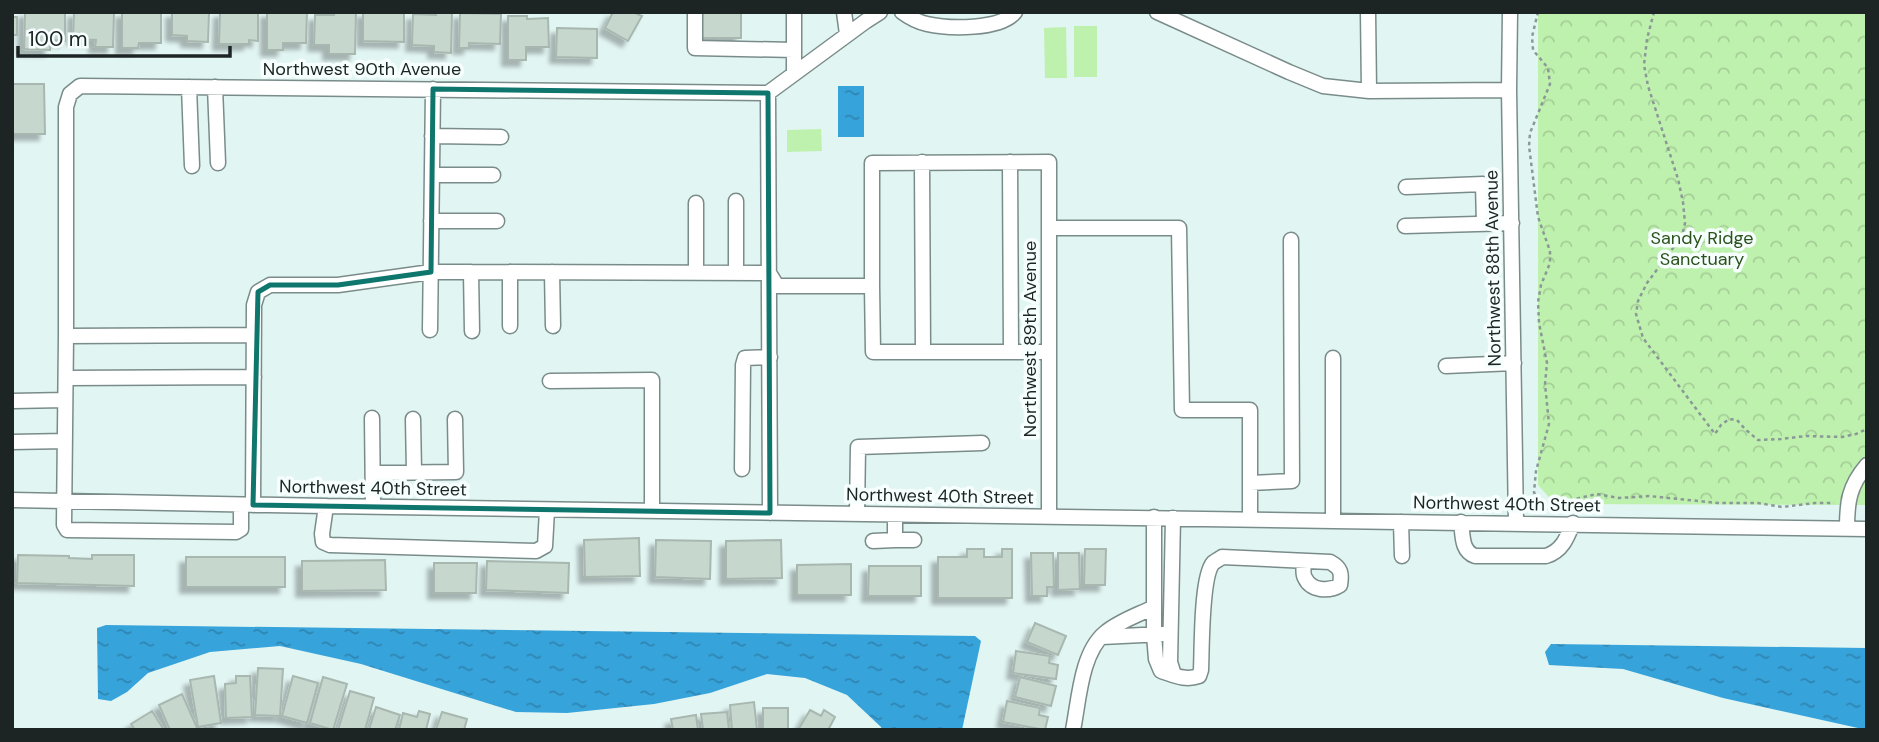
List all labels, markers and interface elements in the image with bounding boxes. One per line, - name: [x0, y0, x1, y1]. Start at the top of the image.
- scale bar: [18, 14, 229, 58]
- text: 100 m: [28, 25, 88, 53]
- street label: Northwest 90th Avenue: [263, 57, 461, 81]
- street label: Northwest 88th Avenue: [1479, 170, 1507, 366]
- park label: Sandy Ridge Sanctuary: [1651, 226, 1753, 271]
- street label: Northwest 89th Avenue: [1018, 241, 1042, 437]
- street label: Northwest 40th Street: [279, 474, 467, 502]
- street label: Northwest 40th Street: [846, 482, 1034, 510]
- street label: Northwest 40th Street: [1413, 490, 1601, 518]

